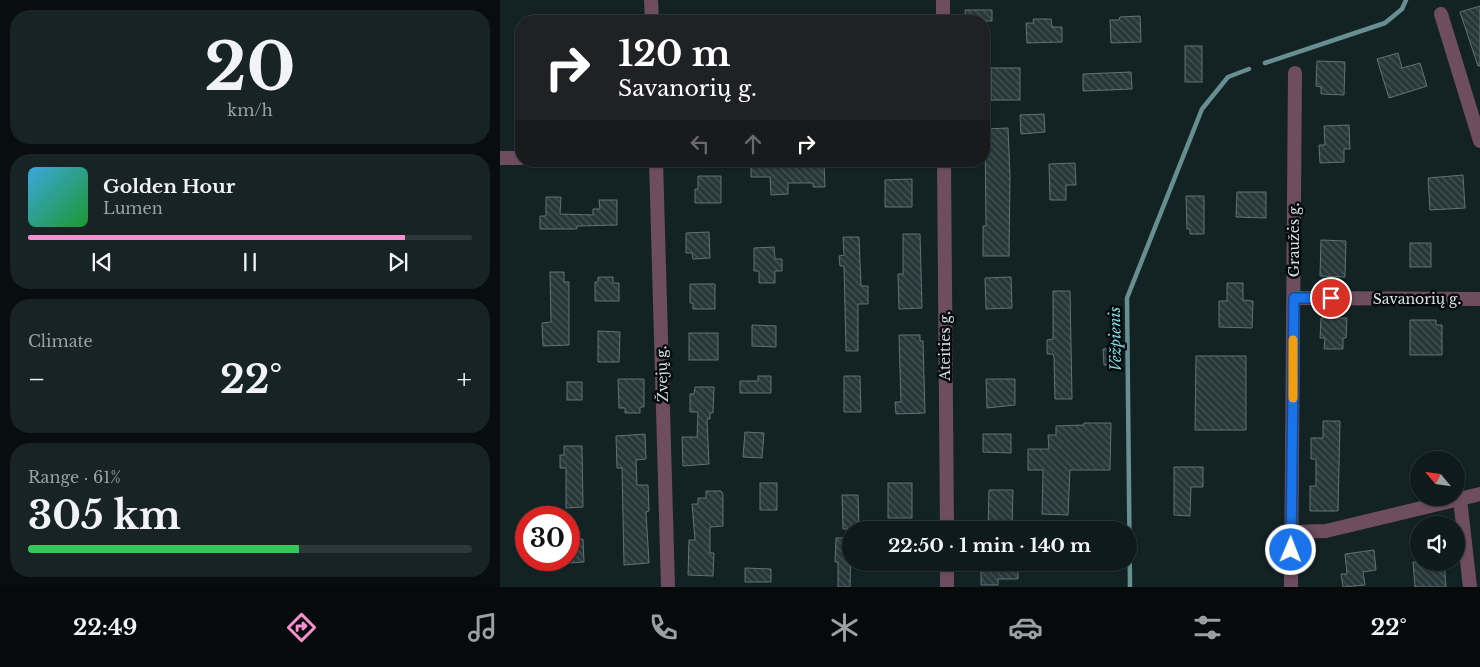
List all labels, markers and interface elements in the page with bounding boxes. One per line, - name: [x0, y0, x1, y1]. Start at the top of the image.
- text: 20: [204, 27, 296, 108]
- text: 120 m: [618, 32, 731, 75]
- icon: right: [535, 35, 600, 100]
- text: Savanorių g.: [618, 75, 757, 102]
- text: km/h: [227, 100, 273, 120]
- icon: left: [686, 130, 714, 158]
- icon: ahead: [739, 130, 767, 158]
- icon: right: [792, 130, 820, 158]
- text: Golden Hour: [103, 175, 235, 198]
- text: Lumen: [103, 198, 163, 218]
- street label: Graužės g.: [1285, 203, 1303, 277]
- icon: previous: [88, 248, 116, 276]
- icon: pause: [236, 248, 264, 276]
- icon: next: [384, 248, 412, 276]
- pin: [1310, 277, 1352, 319]
- icon: arrive: [1317, 284, 1345, 312]
- street label: Savanorių g.: [1373, 290, 1461, 308]
- water label: Vėžpienis: [1105, 306, 1125, 372]
- street label: Ateities g.: [936, 311, 954, 382]
- text: Climate: [28, 331, 93, 351]
- street label: Žvejų g.: [652, 346, 672, 402]
- text: 22°: [220, 356, 282, 403]
- text: −: [28, 362, 46, 397]
- text: +: [457, 362, 472, 397]
- north arrow: [1410, 451, 1465, 506]
- map controls: [1410, 451, 1465, 571]
- text: Range · 61%: [28, 467, 121, 487]
- text: 305 km: [28, 492, 181, 539]
- speed limit sign: 30: [515, 506, 580, 571]
- button: sound: [1410, 516, 1465, 571]
- position arrow: [1264, 523, 1316, 575]
- text: 22:50 · 1 min · 140 m: [888, 534, 1091, 557]
- icon: directions: [284, 610, 319, 645]
- icon: music: [465, 610, 500, 645]
- icon: phone: [646, 610, 681, 645]
- icon: climate: [827, 610, 862, 645]
- icon: car: [1008, 610, 1043, 645]
- icon: filters: [1190, 610, 1225, 645]
- text: 22:49: [73, 614, 137, 641]
- text: 22°: [1371, 614, 1407, 641]

